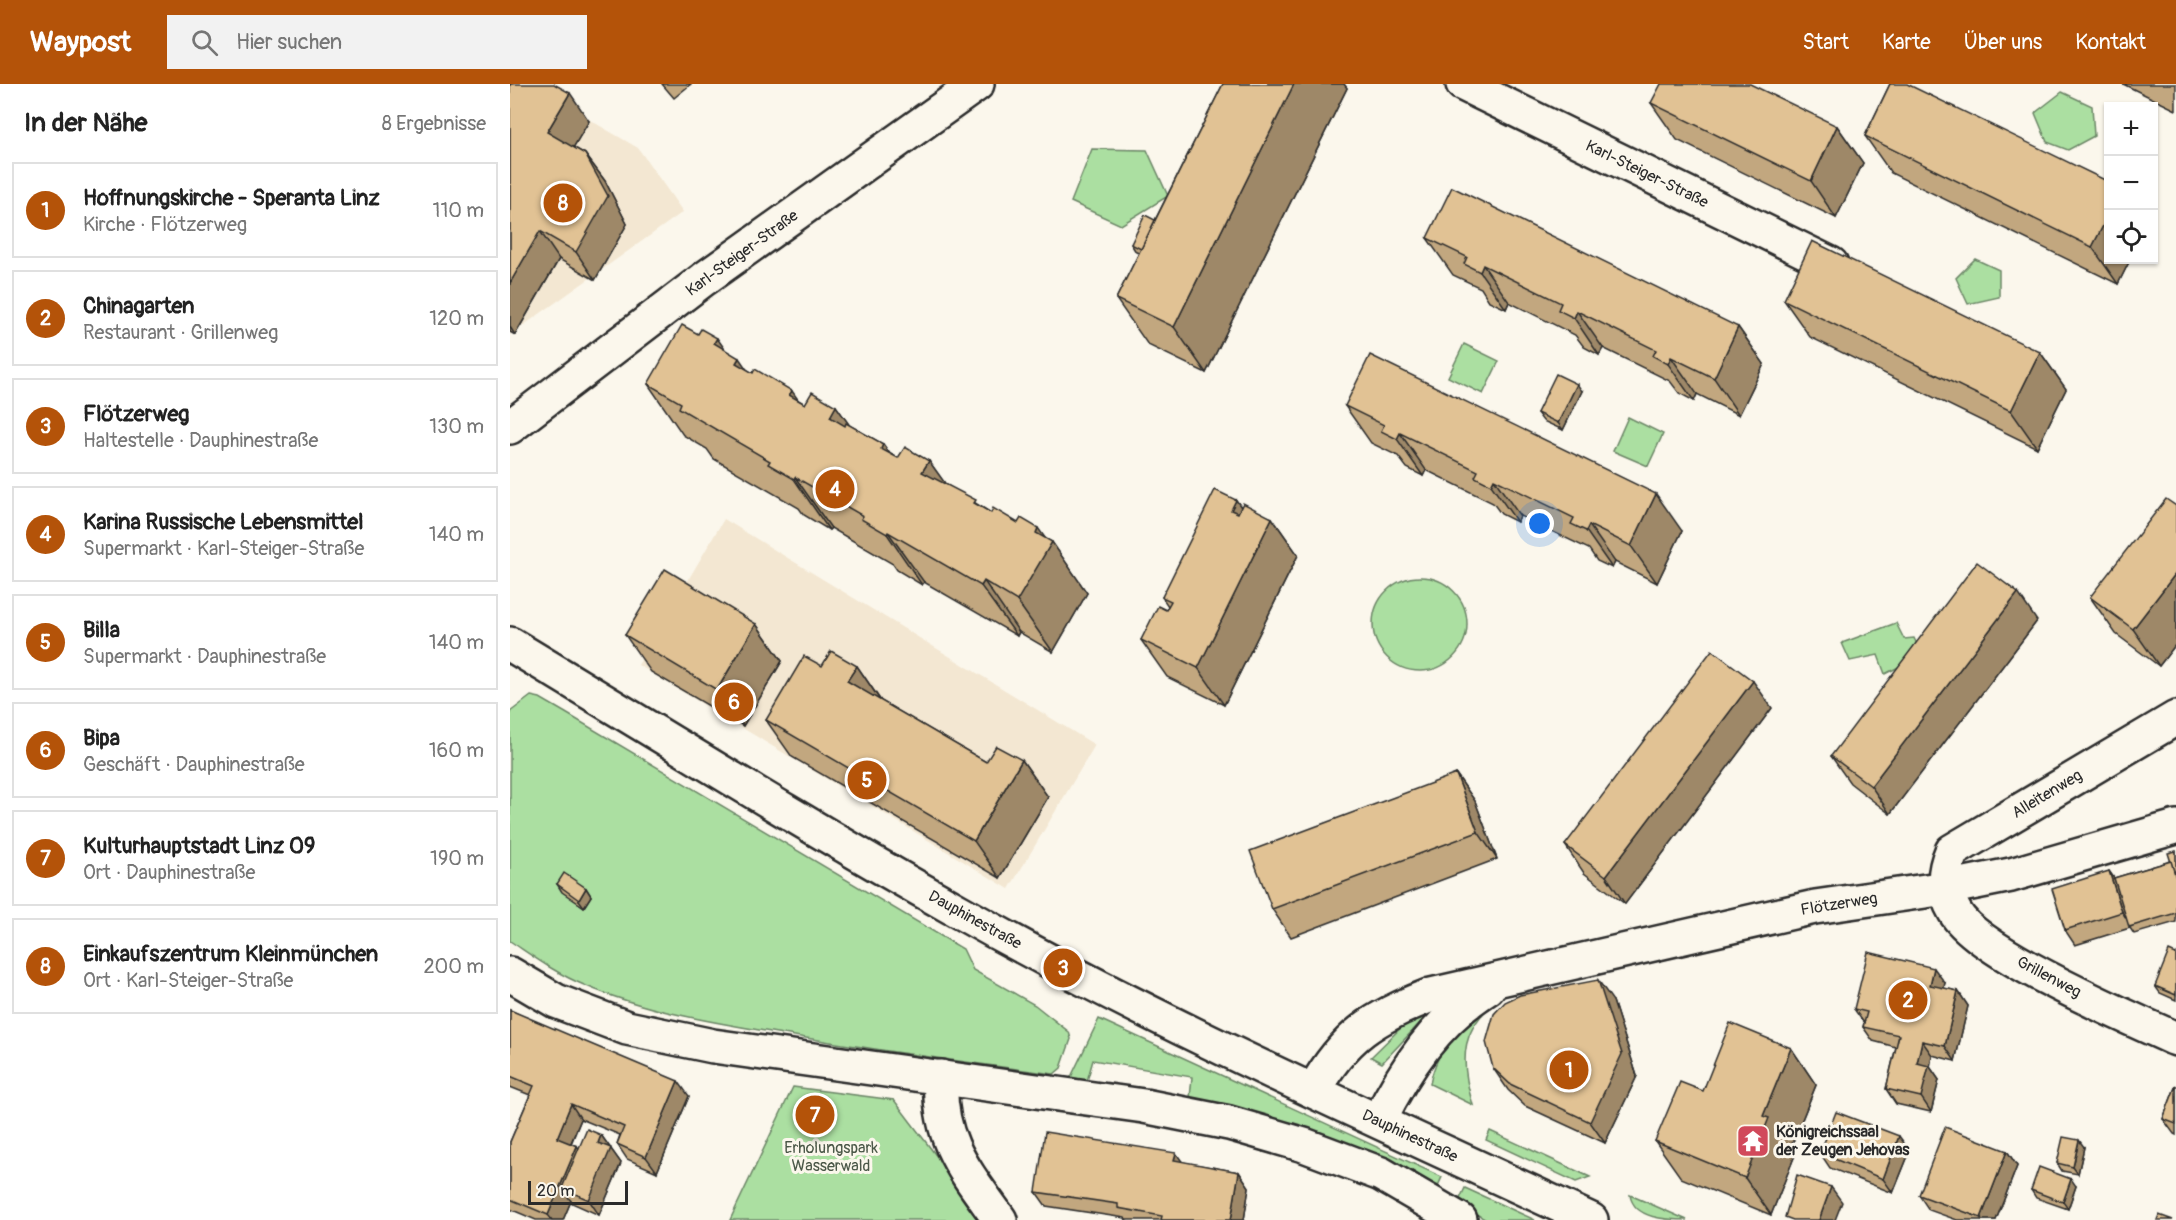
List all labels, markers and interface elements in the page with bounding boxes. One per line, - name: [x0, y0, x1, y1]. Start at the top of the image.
- search box: [167, 15, 587, 69]
- text: Waypost: [30, 25, 131, 60]
- icon: search: [188, 26, 221, 59]
- text: Hier suchen: [236, 28, 342, 56]
- text: Start: [1803, 29, 1849, 56]
- text: Karte: [1882, 29, 1931, 56]
- text: Über uns: [1964, 29, 2042, 56]
- text: Kontakt: [2075, 29, 2146, 56]
- map controls: [2104, 102, 2158, 264]
- button: +: [2104, 102, 2158, 156]
- text: In der Nähe: [24, 107, 147, 139]
- text: 8 Ergebnisse: [382, 111, 486, 136]
- street label: Karl-Steiger-Straße: [1582, 136, 1712, 212]
- button: −: [2104, 156, 2158, 210]
- pin: 8: [544, 180, 582, 226]
- text: Hoffnungskirche - Speranta Linz: [83, 184, 380, 212]
- text: 1: [42, 198, 49, 223]
- text: 110 m: [433, 198, 484, 223]
- street label: Karl-Steiger-Straße: [682, 205, 802, 300]
- button: locate: [2104, 210, 2158, 264]
- text: Kirche · Flötzerweg: [83, 212, 247, 237]
- text: Chinagarten: [83, 292, 194, 320]
- text: 2: [40, 306, 51, 331]
- text: 120 m: [429, 306, 484, 331]
- text: Restaurant · Grillenweg: [83, 320, 278, 345]
- text: Flötzerweg: [83, 400, 189, 428]
- text: 3: [40, 414, 51, 439]
- text: 130 m: [429, 414, 484, 439]
- text: Haltestelle · Dauphinestraße: [83, 428, 318, 453]
- pin: 4: [816, 466, 854, 512]
- text: Karina Russische Lebensmittel: [83, 508, 363, 536]
- your location: [1525, 509, 1554, 538]
- text: 4: [40, 522, 51, 547]
- text: 140 m: [429, 522, 484, 547]
- text: Supermarkt · Karl-Steiger-Straße: [83, 536, 364, 561]
- text: Billa: [83, 616, 120, 644]
- text: 5: [40, 630, 51, 655]
- text: 140 m: [429, 630, 484, 655]
- text: Supermarkt · Dauphinestraße: [83, 644, 326, 669]
- pin: 6: [714, 680, 754, 724]
- text: Bipa: [83, 724, 120, 752]
- text: 6: [40, 738, 51, 763]
- text: 160 m: [429, 738, 484, 763]
- text: Geschäft · Dauphinestraße: [83, 752, 305, 777]
- pin: 5: [848, 758, 886, 802]
- street label: Alleitenweg: [2008, 765, 2086, 823]
- text: Kulturhauptstadt Linz 09: [83, 832, 315, 860]
- text: 7: [40, 846, 51, 871]
- text: 190 m: [430, 846, 484, 871]
- text: Ort · Dauphinestraße: [83, 860, 255, 885]
- street label: Dauphinestraße: [925, 886, 1025, 954]
- street label: Flötzerweg: [1799, 888, 1879, 920]
- text: Einkaufszentrum Kleinmünchen: [83, 940, 378, 968]
- pin: 3: [1044, 946, 1082, 990]
- street label: Grillenweg: [2013, 952, 2085, 1002]
- text: 8: [40, 954, 51, 979]
- text: 200 m: [423, 954, 484, 979]
- text: Ort · Karl-Steiger-Straße: [83, 968, 293, 993]
- pin: 2: [1888, 978, 1928, 1022]
- pin: 1: [1550, 1048, 1588, 1092]
- pin: 7: [796, 1092, 834, 1138]
- street label: Dauphinestraße: [1359, 1105, 1461, 1167]
- place label: Königreichssaal der Zeugen Jehovas: [1776, 1122, 1910, 1160]
- temple icon: Königreichssaal der Zeugen Jehovas: [1735, 1123, 1771, 1159]
- park label: Erholungspark Wasserwald: [784, 1138, 878, 1176]
- scale bar: [528, 1178, 628, 1206]
- text: 20 m: [537, 1181, 575, 1201]

